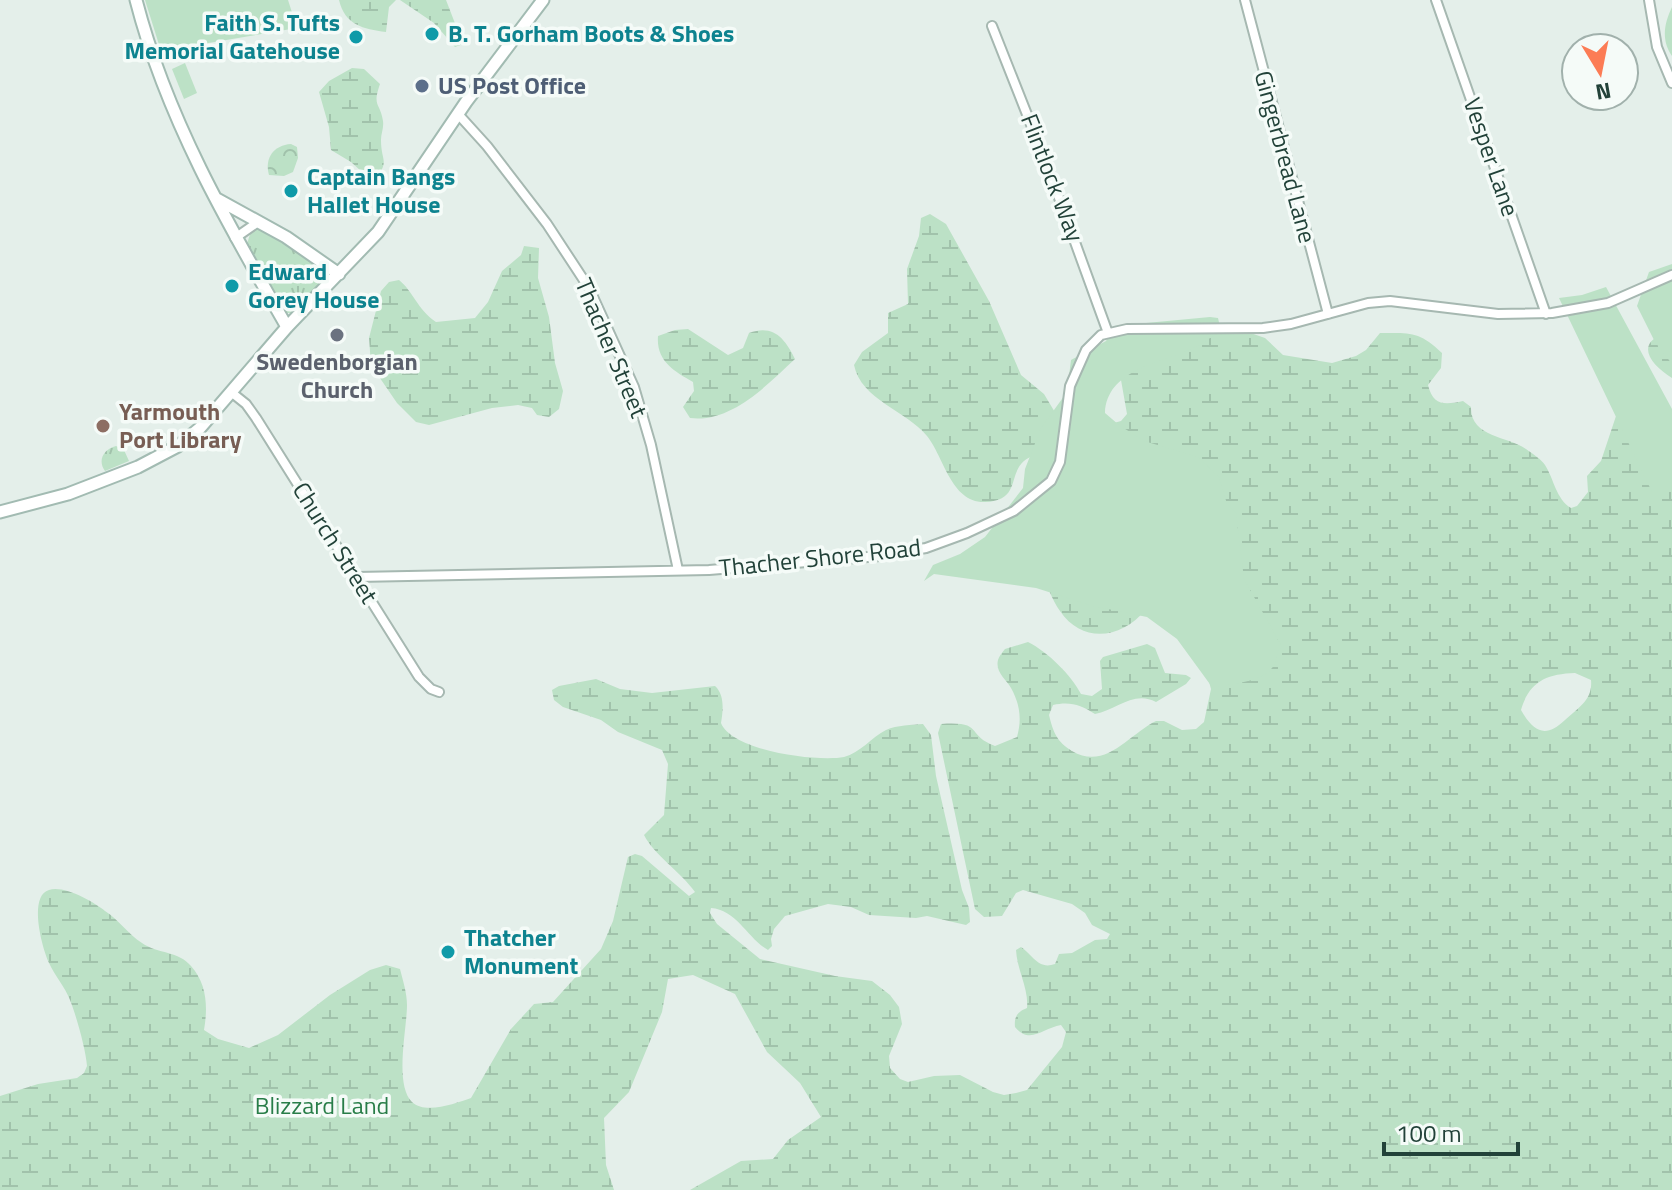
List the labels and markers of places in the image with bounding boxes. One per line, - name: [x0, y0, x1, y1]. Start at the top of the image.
- place label: Faith S. Tufts Memorial Gatehouse: [124, 4, 340, 68]
- place label: B. T. Gorham Boots & Shoes: [448, 15, 734, 51]
- marker: B. T. Gorham Boots & Shoes: [423, 25, 441, 43]
- marker: Faith S. Tufts Memorial Gatehouse: [347, 28, 365, 46]
- place label: US Post Office: [438, 67, 586, 103]
- marker: US Post Office: [413, 77, 431, 95]
- place label: Captain Bangs Hallet House: [307, 158, 455, 222]
- marker: Captain Bangs Hallet House: [282, 182, 300, 200]
- place label: Edward Gorey House: [248, 253, 379, 317]
- marker: Edward Gorey House: [223, 277, 241, 295]
- marker: Swedenborgian Church: [328, 326, 346, 344]
- place label: Swedenborgian Church: [256, 343, 418, 407]
- place label: Yarmouth Port Library: [119, 393, 242, 457]
- marker: Yarmouth Port Library: [94, 417, 112, 435]
- place label: Thatcher Monument: [464, 919, 578, 983]
- marker: Thatcher Monument: [439, 943, 457, 961]

